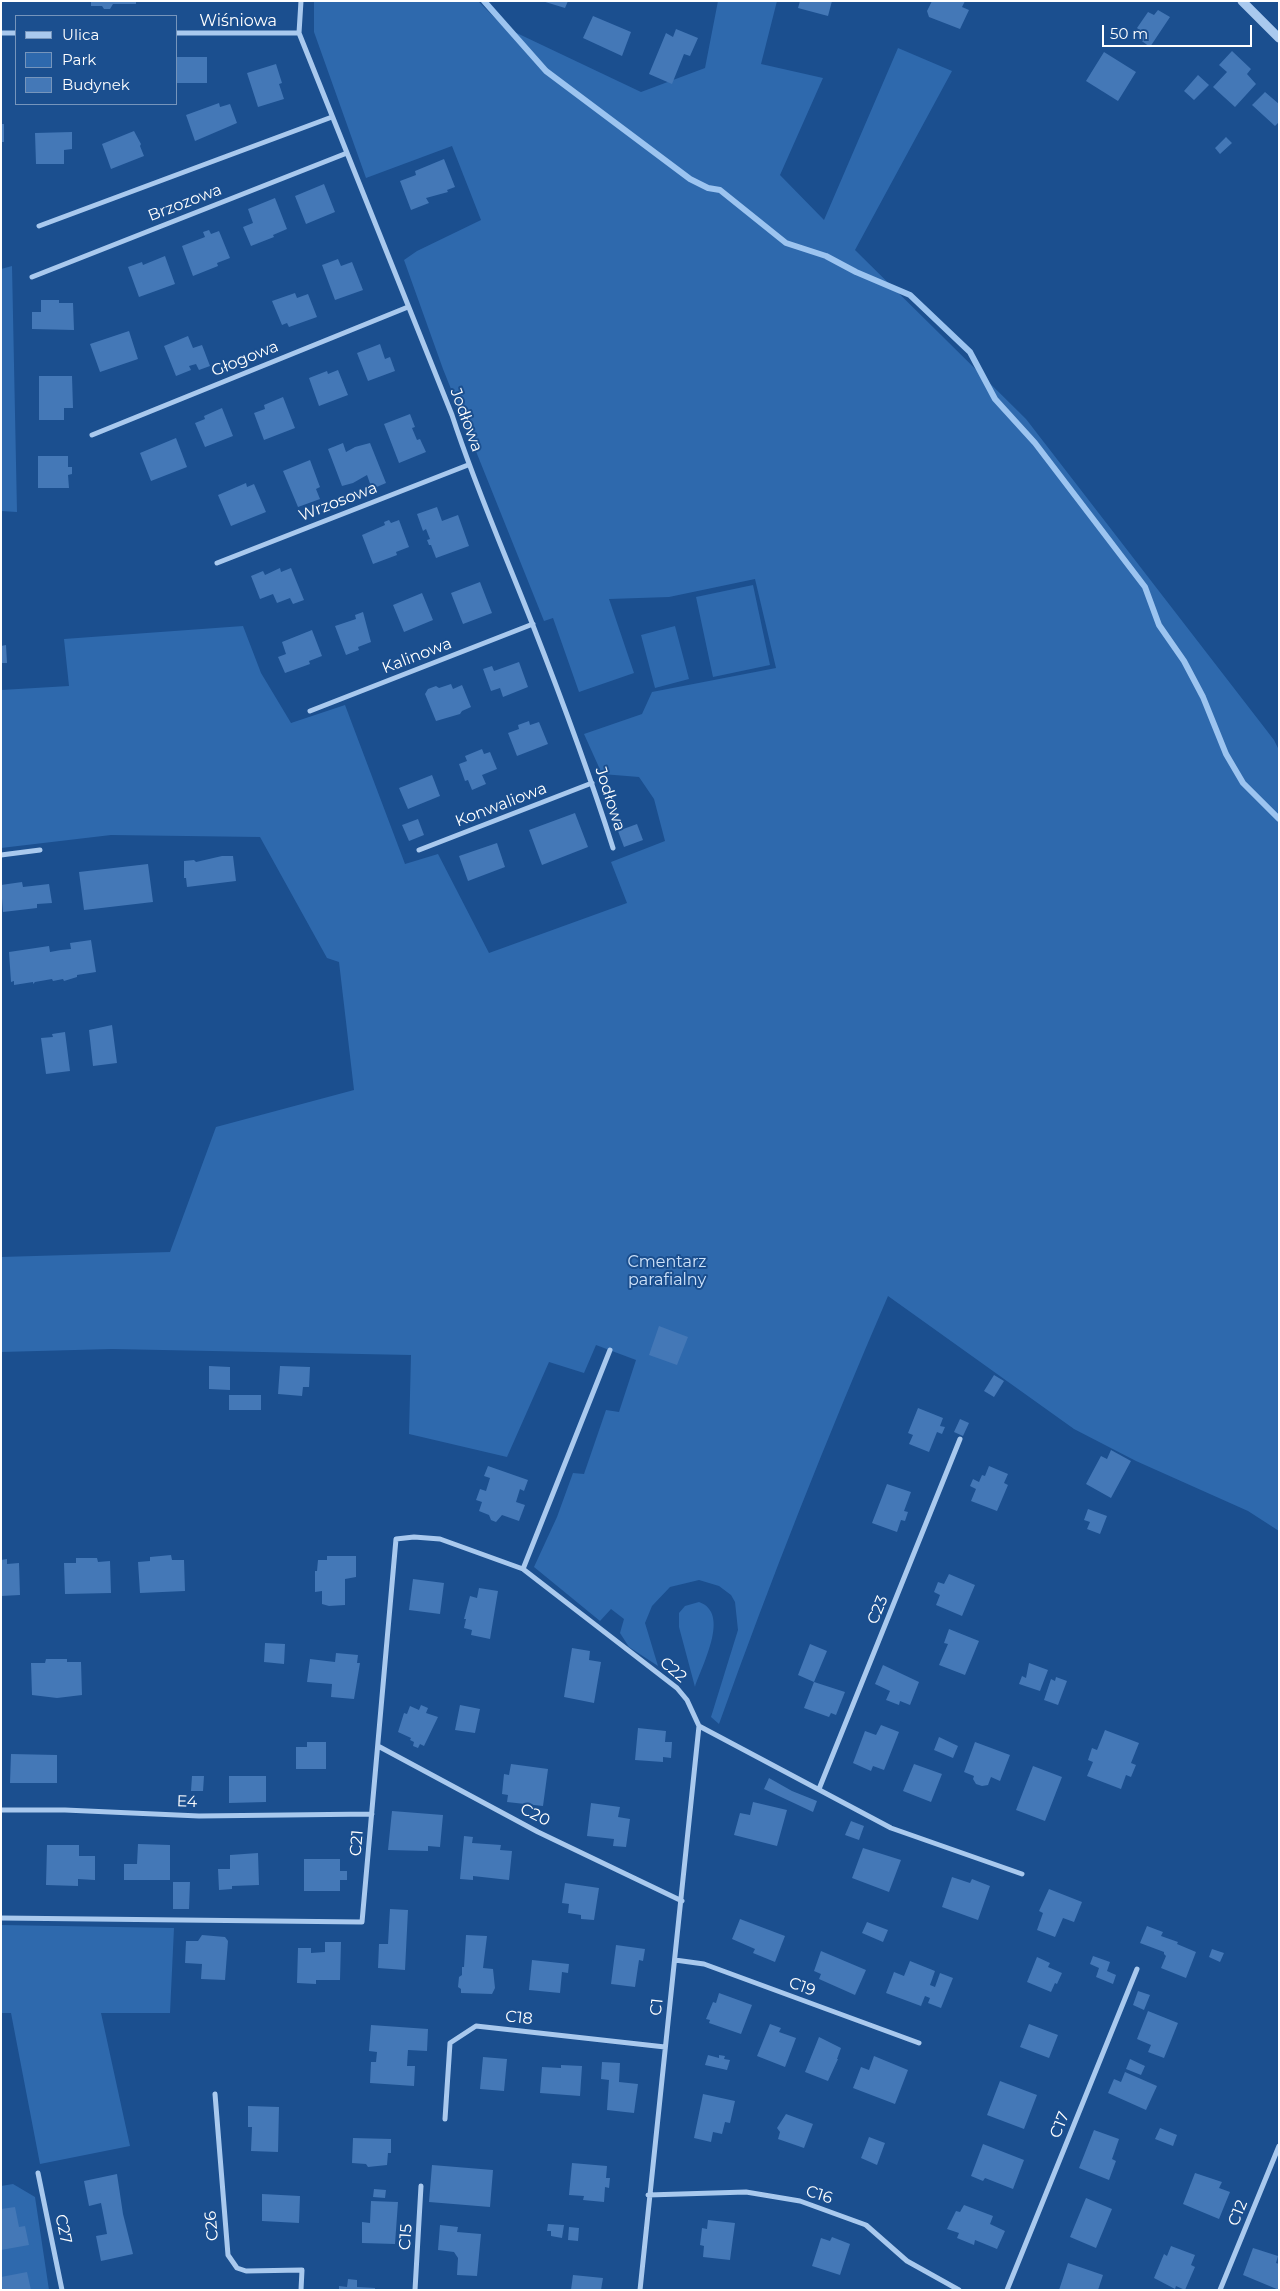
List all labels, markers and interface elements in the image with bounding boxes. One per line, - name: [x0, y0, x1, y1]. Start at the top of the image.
- street label: Wiśniowa: [199, 11, 277, 31]
- legend: [15, 15, 178, 105]
- scale bar: [1105, 15, 1255, 47]
- text: 50 m: [1110, 24, 1148, 43]
- text: Ulica: [62, 25, 99, 44]
- text: Park: [62, 50, 96, 69]
- text: Budynek: [62, 75, 130, 94]
- street label: Brzozowa: [145, 180, 225, 226]
- street label: Głogowa: [209, 337, 281, 381]
- street label: Jodłowa: [446, 386, 486, 454]
- street label: Wrzosowa: [296, 478, 380, 526]
- street label: Kalinowa: [379, 634, 455, 678]
- street label: Jodłowa: [591, 764, 629, 834]
- street label: Konwaliowa: [453, 779, 549, 831]
- park label: Cmentarz parafialny: [627, 1252, 707, 1290]
- street label: C23: [864, 1593, 892, 1627]
- street label: C22: [656, 1653, 690, 1687]
- street label: E4: [176, 1792, 198, 1812]
- street label: C20: [517, 1799, 553, 1831]
- street label: C21: [346, 1829, 368, 1857]
- street label: C19: [786, 1973, 818, 2001]
- street label: C1: [646, 1997, 668, 2017]
- street label: C18: [504, 2007, 534, 2029]
- street label: C17: [1046, 2109, 1074, 2141]
- street label: C16: [803, 2182, 835, 2208]
- street label: C12: [1224, 2197, 1252, 2229]
- street label: C26: [201, 2210, 223, 2242]
- street label: C27: [51, 2212, 75, 2246]
- street label: C15: [396, 2223, 416, 2251]

